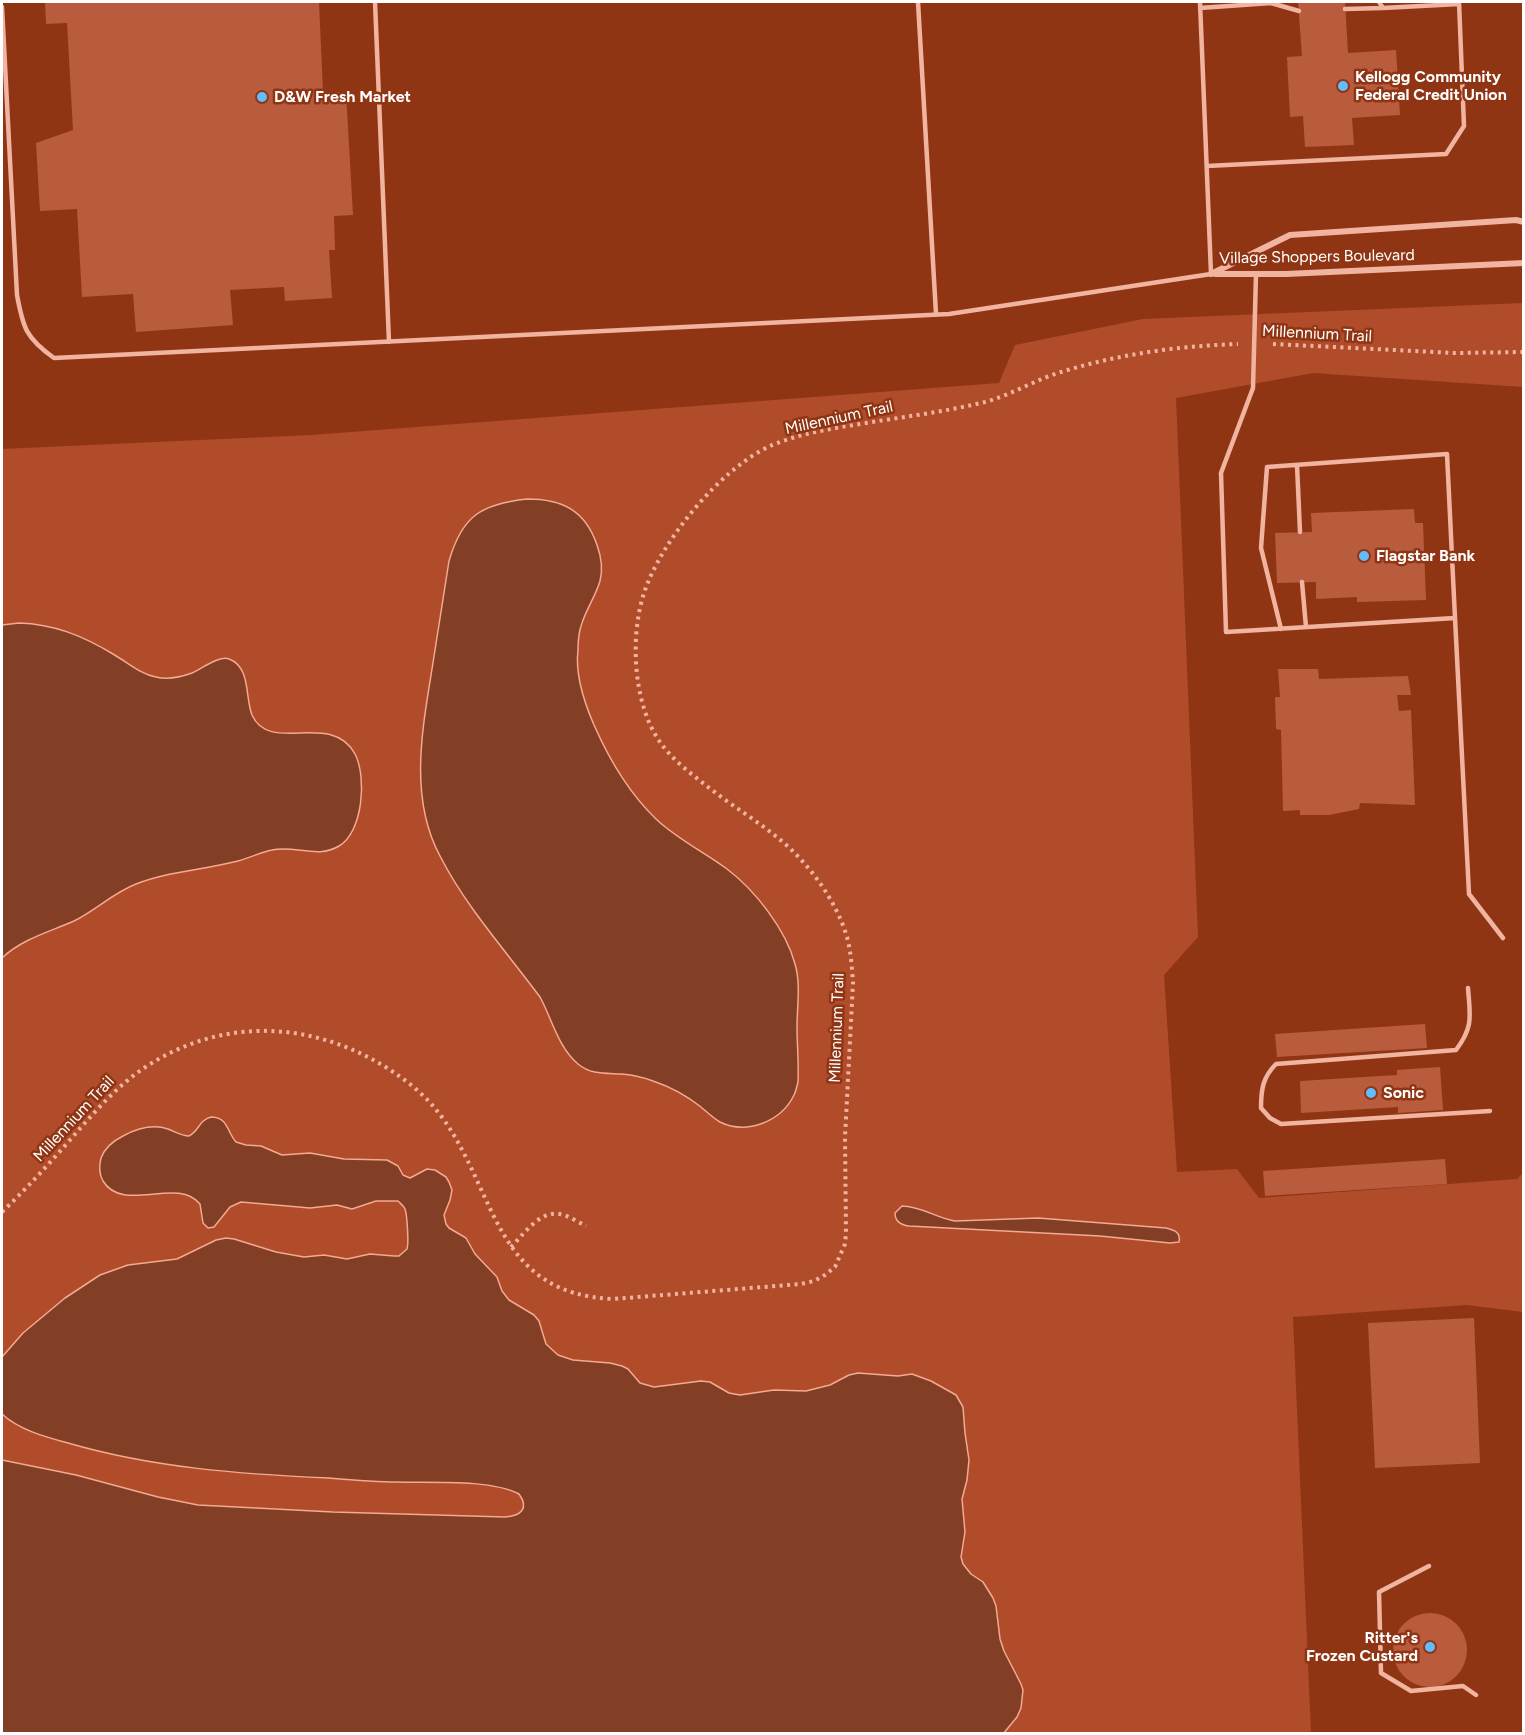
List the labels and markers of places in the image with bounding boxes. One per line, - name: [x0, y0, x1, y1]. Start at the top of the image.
- place label: Kellogg Community Federal Credit Union: [1355, 67, 1507, 105]
- marker: Kellogg Community Federal Credit Union: [1336, 79, 1350, 93]
- place label: D&W Fresh Market: [274, 87, 411, 107]
- marker: D&W Fresh Market: [255, 90, 269, 104]
- place label: Flagstar Bank: [1376, 546, 1475, 566]
- marker: Flagstar Bank: [1357, 549, 1371, 563]
- place label: Sonic: [1383, 1083, 1424, 1103]
- marker: Sonic: [1364, 1086, 1378, 1100]
- place label: Ritter's Frozen Custard: [1306, 1628, 1418, 1666]
- marker: Ritter's Frozen Custard: [1423, 1640, 1437, 1654]

